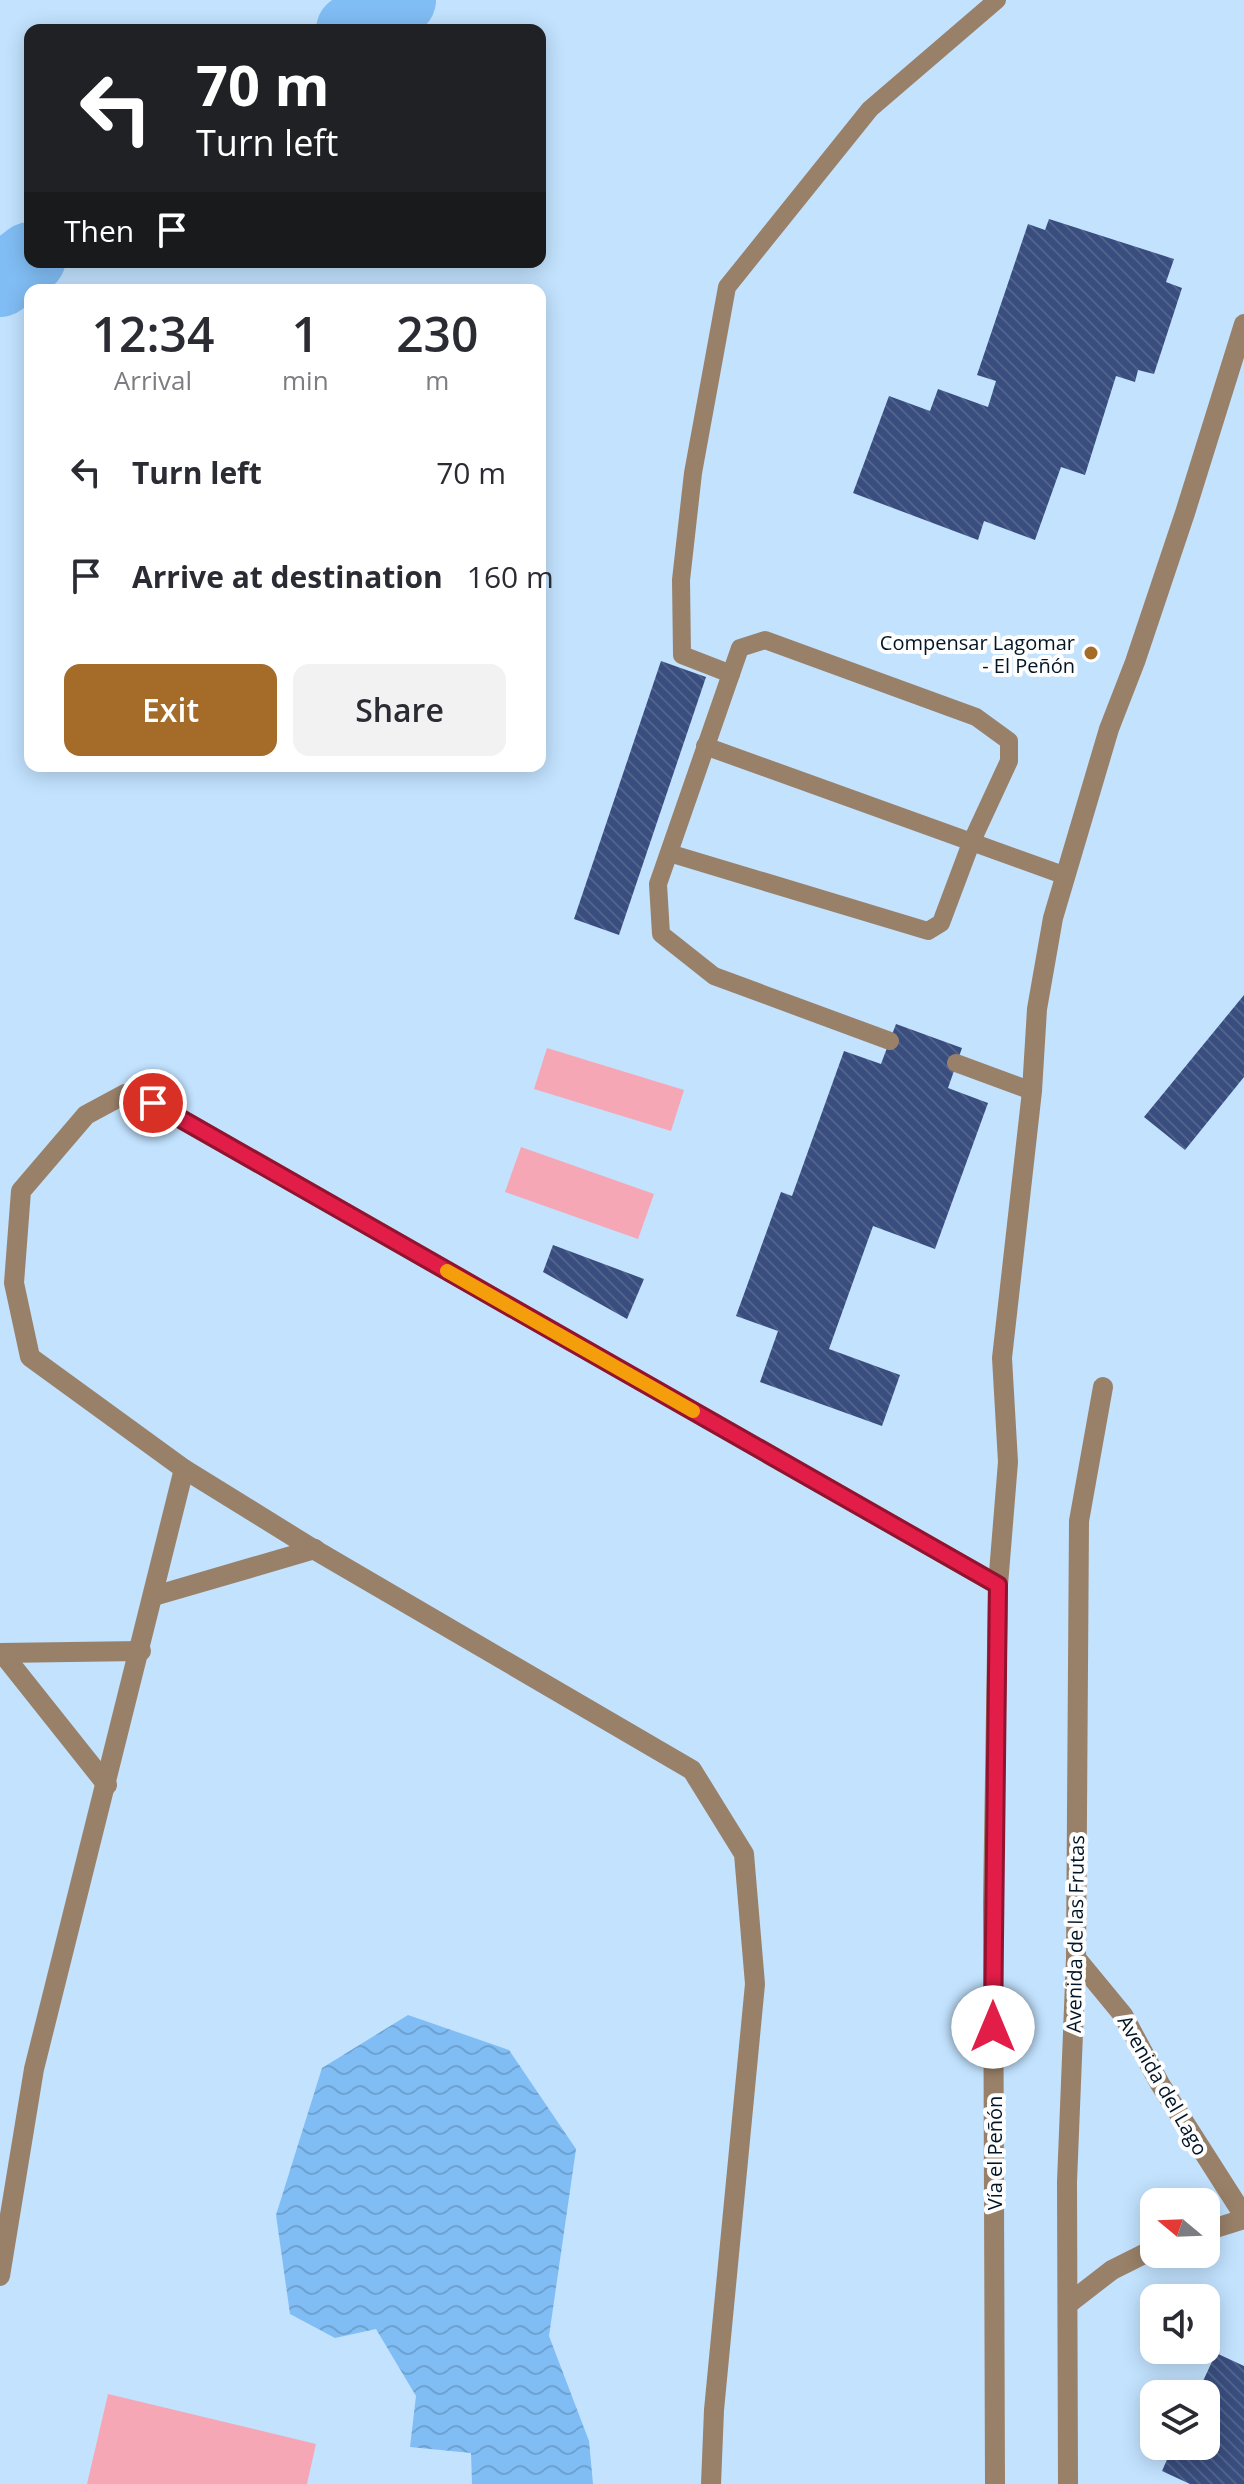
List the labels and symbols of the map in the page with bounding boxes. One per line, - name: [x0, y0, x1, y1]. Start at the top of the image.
- place label: Compensar Lagomar - El Peñón: [880, 629, 1075, 679]
- marker: Compensar Lagomar - El Peñón: [1082, 644, 1100, 662]
- pin: [119, 1069, 187, 1137]
- street label: Avenida de las Frutas: [1060, 1835, 1090, 2033]
- position arrow: [951, 1985, 1035, 2069]
- street label: Avenida del Lago: [1112, 2010, 1214, 2160]
- street label: Vía el Peñón: [981, 2096, 1008, 2210]
- north arrow: [1140, 2188, 1220, 2268]

